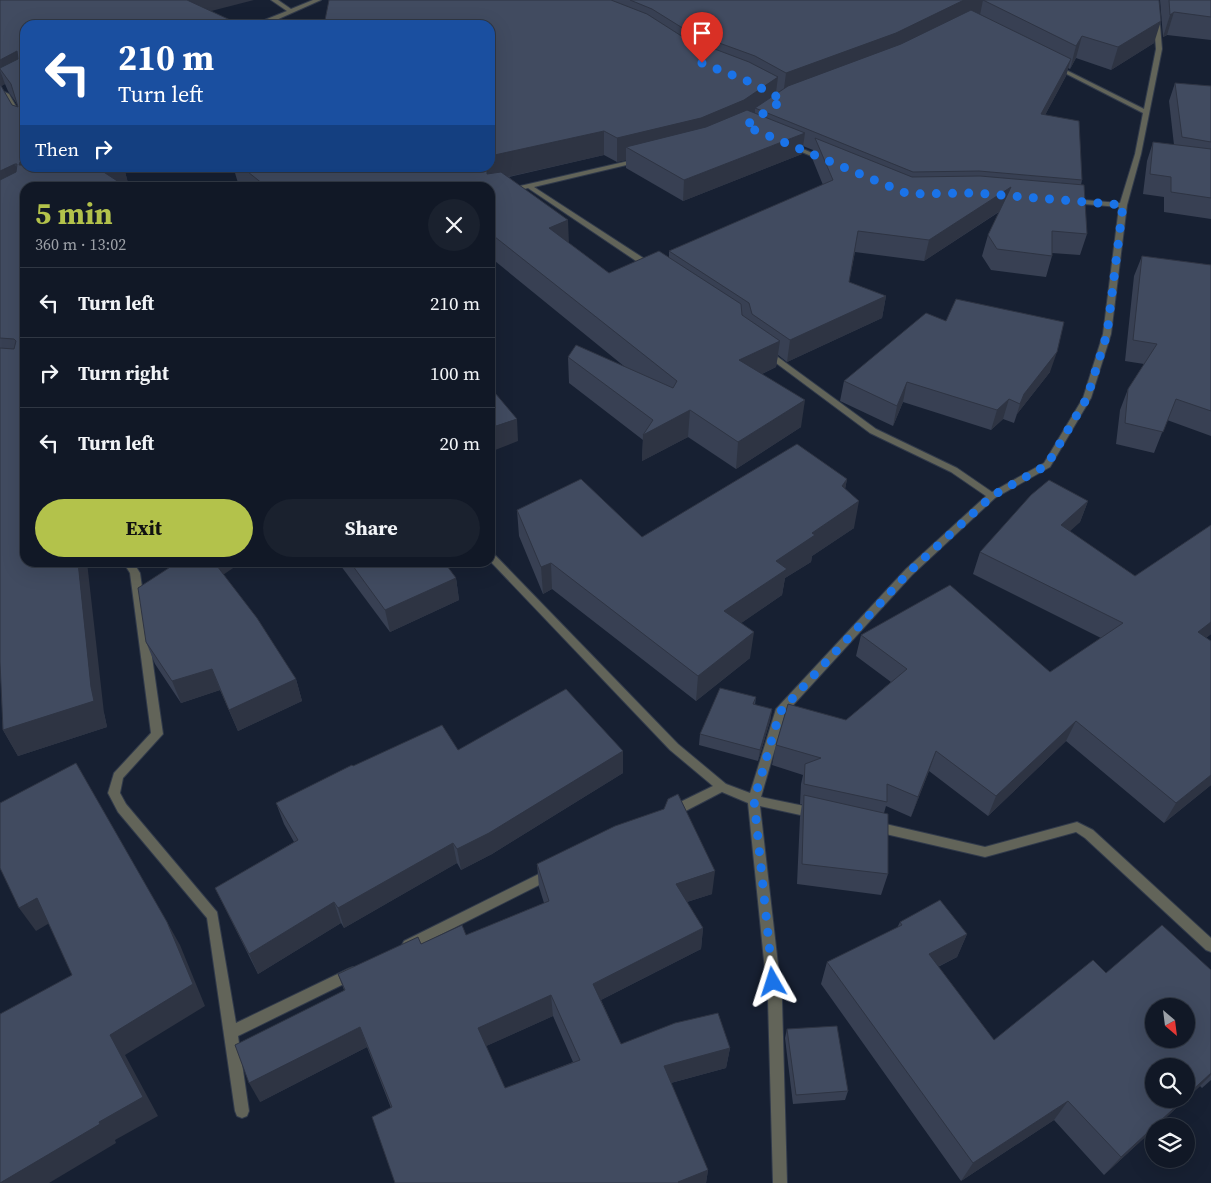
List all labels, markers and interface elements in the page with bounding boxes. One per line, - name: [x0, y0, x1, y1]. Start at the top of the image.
- pin: [681, 12, 723, 63]
- icon: arrive: [688, 19, 716, 47]
- text: 210 m: [118, 34, 214, 82]
- icon: left: [35, 40, 100, 105]
- text: Turn left: [118, 79, 203, 109]
- icon: right: [89, 135, 117, 163]
- text: Then: [35, 136, 79, 162]
- text: 5 min: [35, 193, 113, 234]
- button: close: [428, 199, 480, 251]
- text: 360 m · 13:02: [35, 233, 126, 255]
- icon: left: [35, 289, 63, 317]
- text: Turn left: [78, 290, 154, 316]
- text: 210 m: [430, 290, 480, 316]
- icon: right: [35, 359, 63, 387]
- text: Turn right: [78, 360, 169, 386]
- text: 100 m: [430, 360, 480, 386]
- icon: left: [35, 429, 63, 457]
- text: Turn left: [78, 430, 154, 456]
- text: 20 m: [439, 430, 480, 456]
- button: Exit: [35, 499, 253, 557]
- button: Share: [263, 499, 480, 557]
- position arrow: [746, 955, 798, 1007]
- north arrow: [1145, 998, 1195, 1048]
- map controls: [1145, 998, 1195, 1168]
- button: search: [1145, 1058, 1195, 1108]
- button: layers: [1145, 1118, 1195, 1168]

